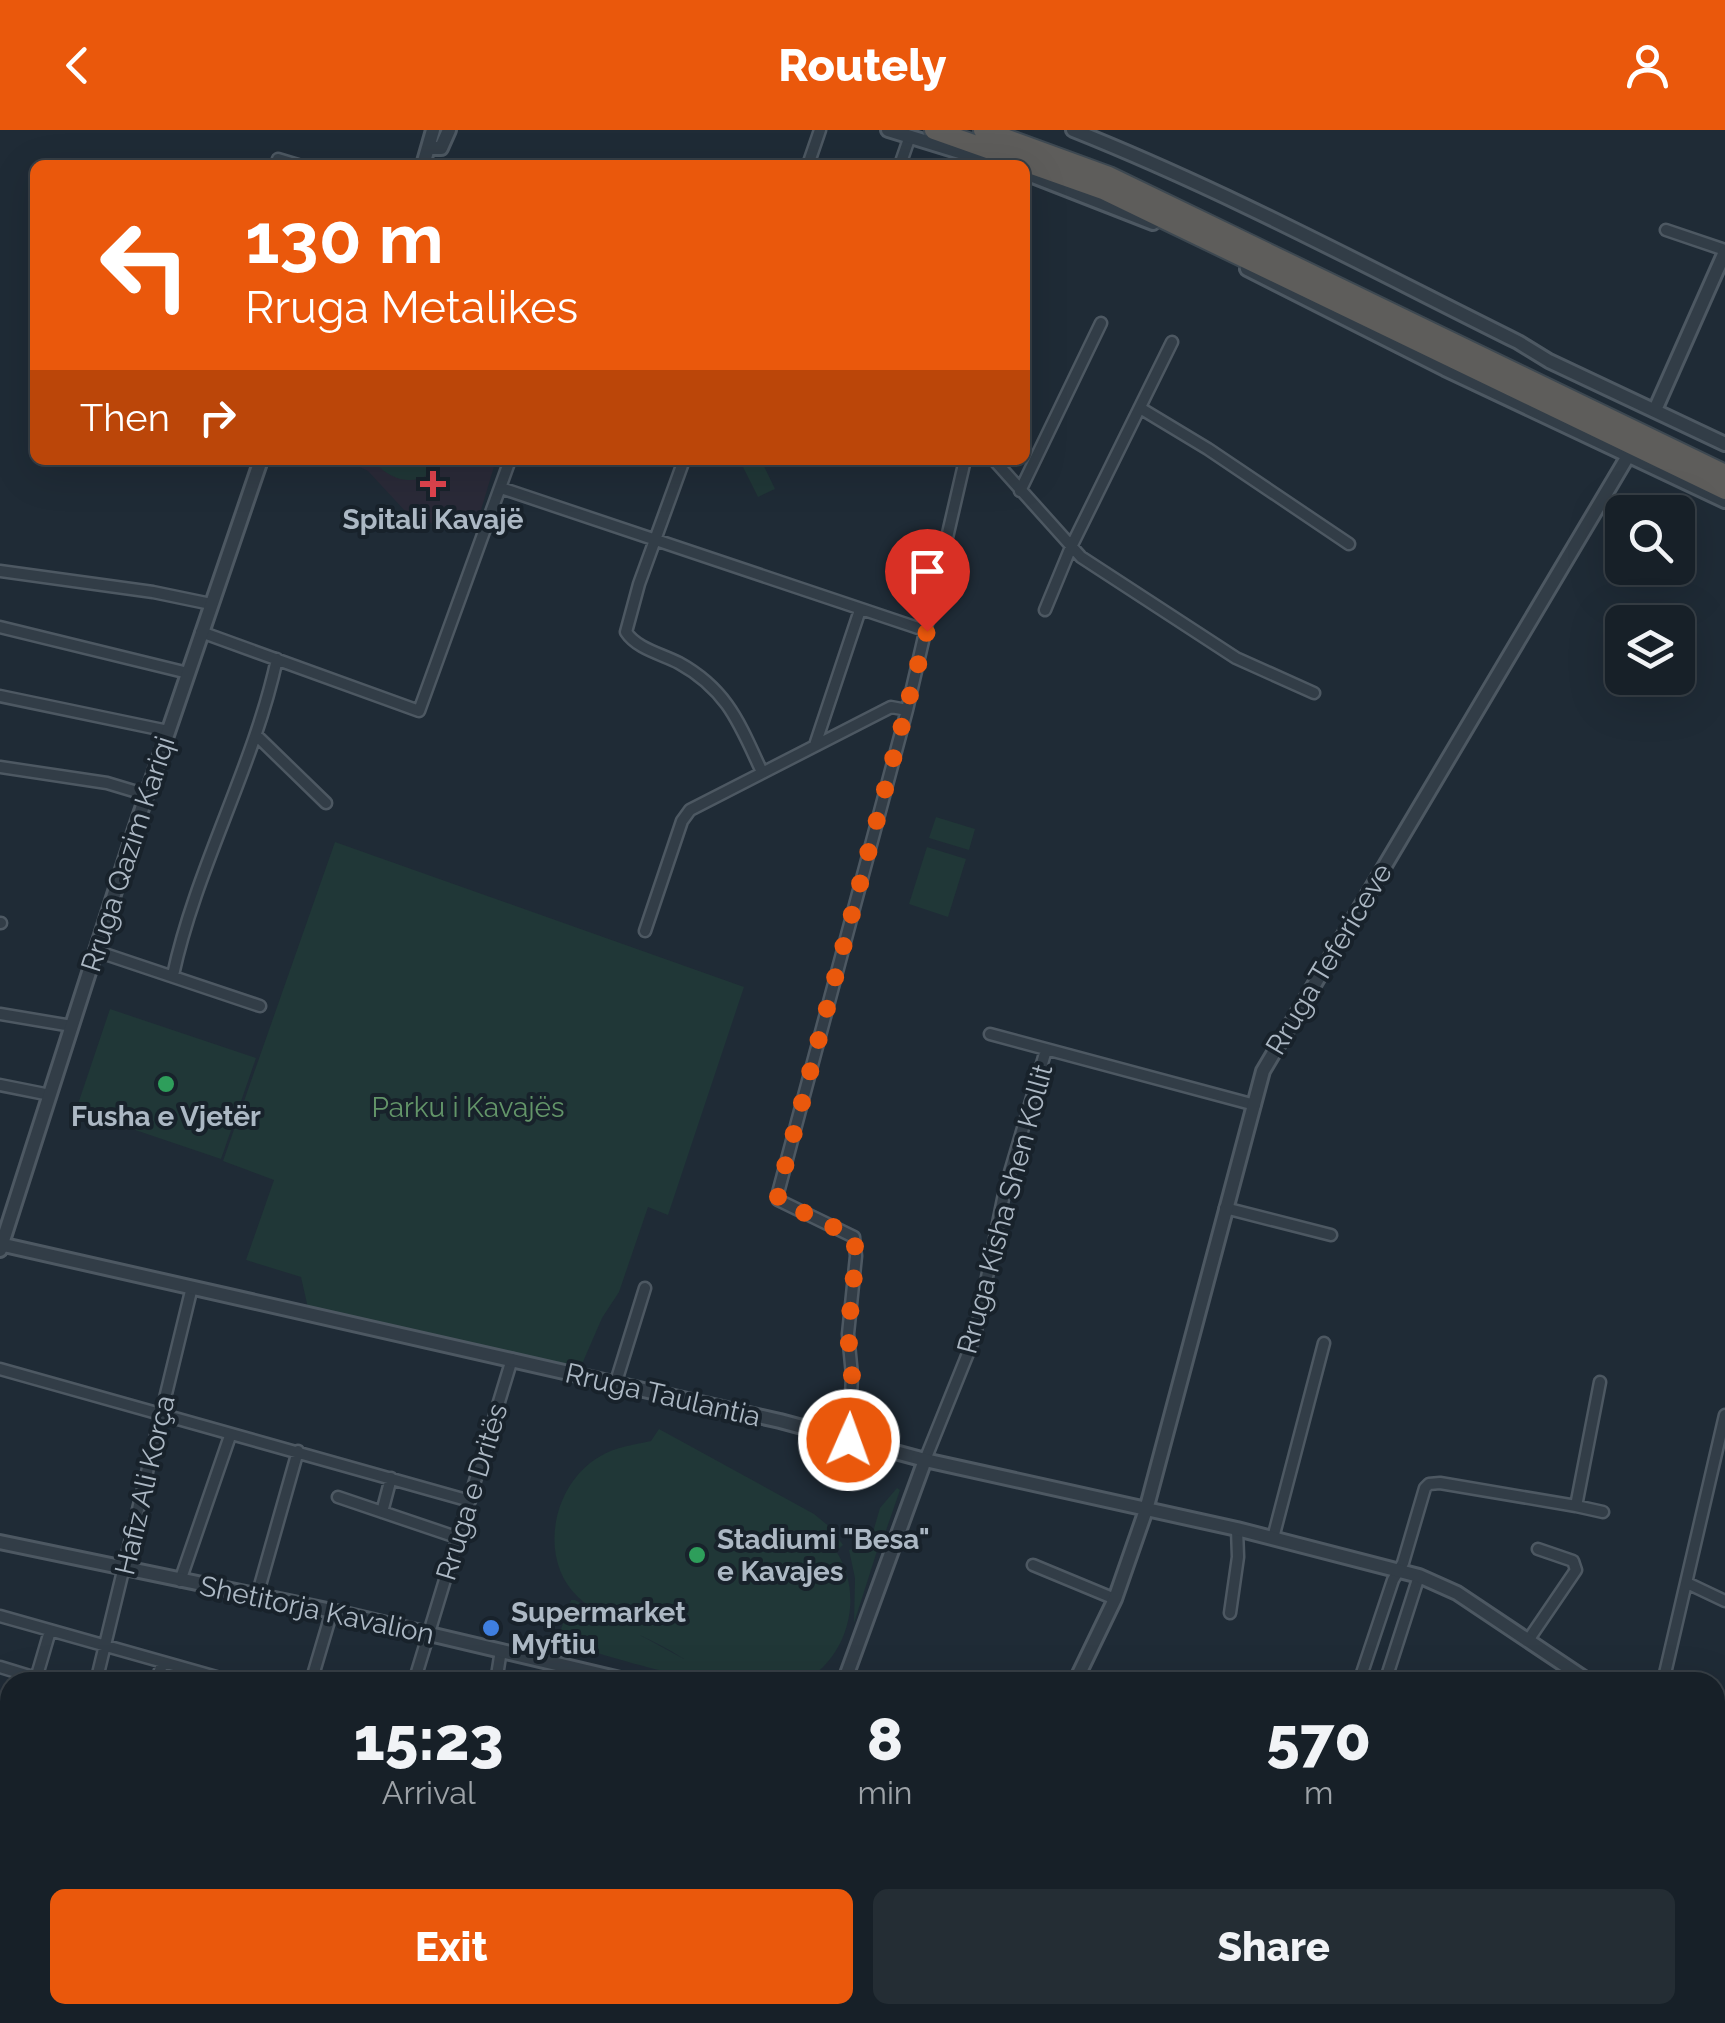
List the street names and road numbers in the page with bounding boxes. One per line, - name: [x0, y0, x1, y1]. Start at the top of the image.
- street label: Rruga Qazim Kariqi: [74, 732, 182, 976]
- street label: Rruga Tefericeve: [1259, 857, 1399, 1061]
- street label: Rruga Kisha Shen Kollit: [950, 1060, 1060, 1357]
- street label: Rruga Taulantia: [562, 1357, 764, 1433]
- street label: Hafiz Ali Korça: [108, 1392, 182, 1578]
- street label: Rruga e Dritës: [429, 1400, 515, 1584]
- street label: Shetitorja Kavalion: [197, 1569, 437, 1651]

